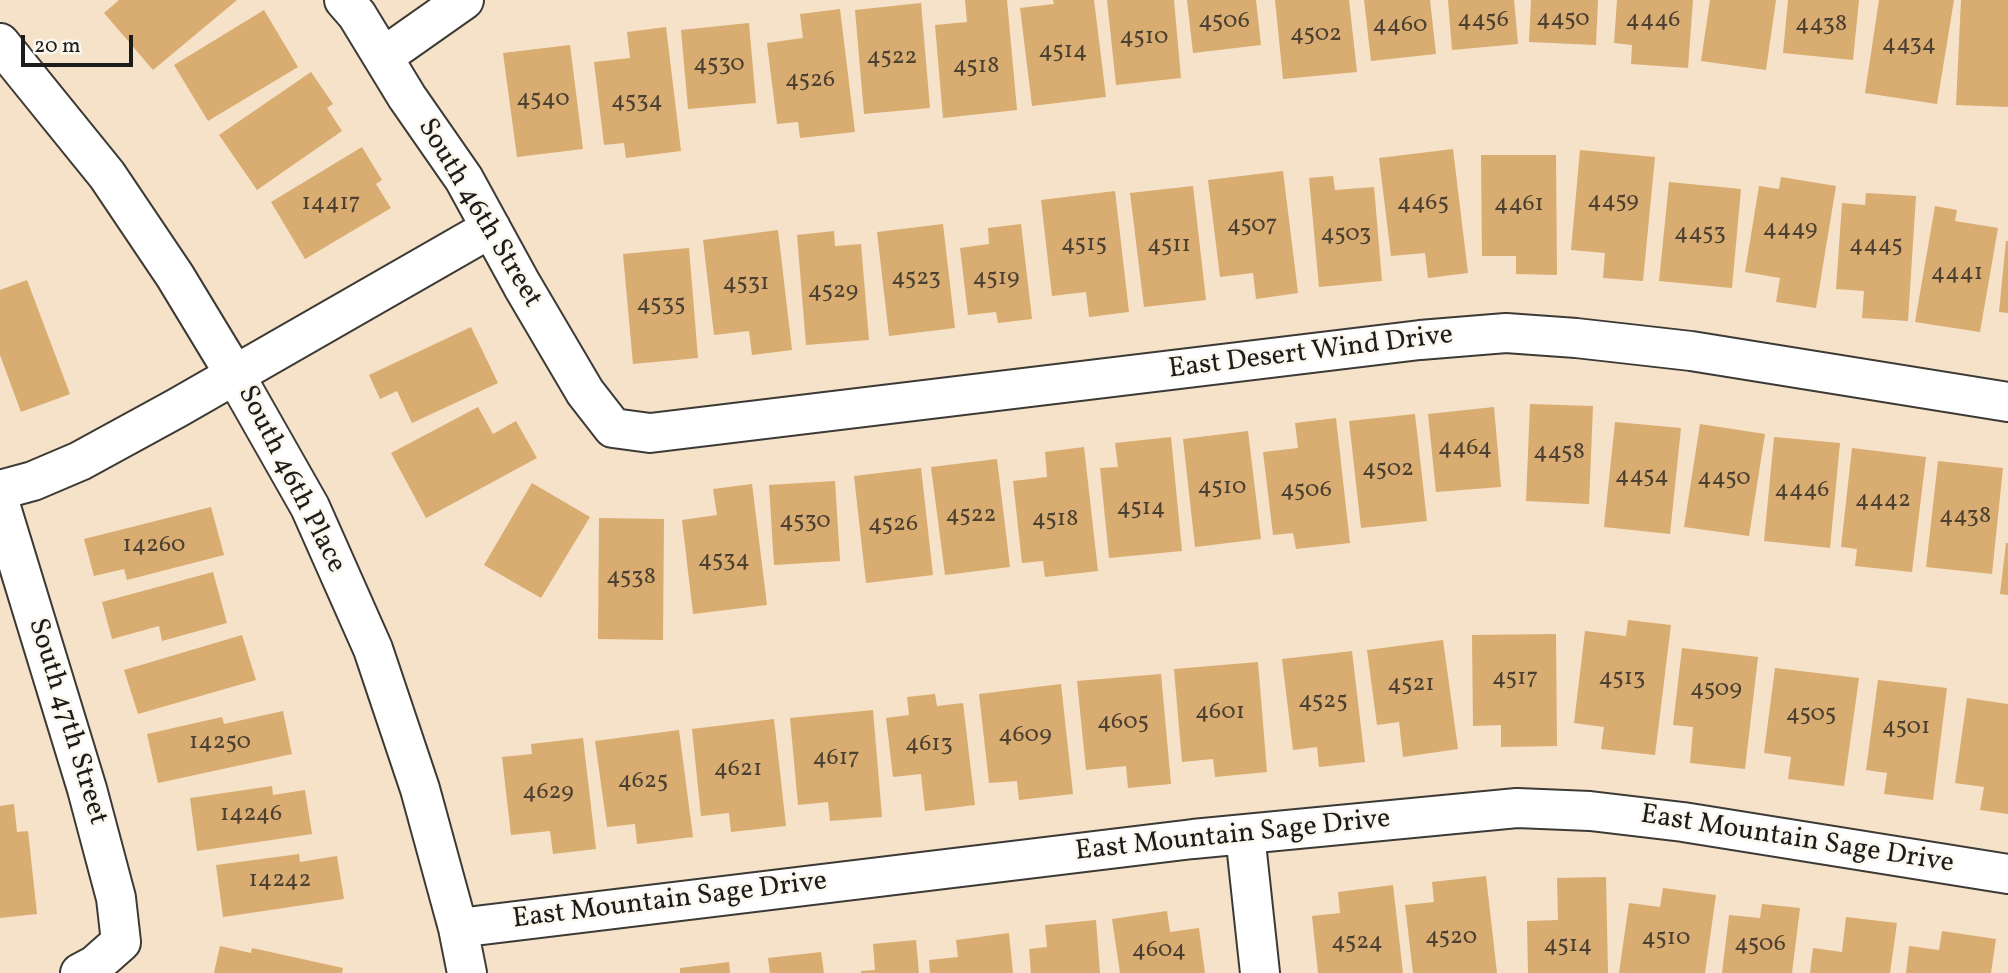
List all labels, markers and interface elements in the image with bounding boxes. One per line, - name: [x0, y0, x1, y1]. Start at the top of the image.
- house number: 4450: [1536, 7, 1590, 35]
- house number: 4456: [1457, 8, 1509, 36]
- house number: 4446: [1626, 8, 1680, 36]
- house number: 4506: [1198, 9, 1250, 37]
- house number: 4438: [1795, 12, 1847, 40]
- house number: 4460: [1373, 13, 1427, 41]
- scale bar: [24, 21, 136, 65]
- house number: 4502: [1290, 22, 1342, 50]
- house number: 4510: [1120, 25, 1168, 53]
- text: 20 m: [34, 32, 80, 61]
- house number: 4434: [1882, 32, 1936, 60]
- house number: 4514: [1039, 39, 1087, 67]
- house number: 4522: [867, 45, 917, 73]
- house number: 4530: [693, 52, 745, 80]
- house number: 4518: [953, 54, 999, 82]
- house number: 4526: [785, 68, 835, 96]
- house number: 4540: [516, 87, 570, 115]
- house number: 4534: [611, 89, 663, 117]
- street label: South 46th Street: [408, 113, 548, 315]
- house number: 4459: [1587, 189, 1639, 217]
- house number: 14417: [302, 191, 360, 219]
- house number: 4465: [1397, 191, 1449, 219]
- house number: 4461: [1494, 192, 1544, 220]
- house number: 4507: [1227, 213, 1277, 241]
- house number: 4449: [1763, 217, 1817, 245]
- house number: 4453: [1674, 221, 1726, 249]
- house number: 4503: [1321, 222, 1371, 250]
- house number: 4515: [1061, 232, 1107, 260]
- house number: 4511: [1147, 233, 1191, 261]
- house number: 4445: [1849, 233, 1903, 261]
- house number: 4441: [1931, 261, 1983, 289]
- house number: 4523: [891, 266, 941, 294]
- house number: 4519: [973, 266, 1019, 294]
- house number: 4531: [723, 271, 769, 299]
- house number: 4529: [808, 279, 858, 307]
- house number: 4535: [636, 292, 686, 320]
- street label: East Desert Wind Drive: [1167, 320, 1455, 388]
- street label: South 46th Place: [228, 381, 352, 579]
- house number: 4464: [1438, 436, 1492, 464]
- house number: 4458: [1533, 440, 1585, 468]
- house number: 4502: [1362, 457, 1414, 485]
- house number: 4454: [1615, 464, 1669, 492]
- house number: 4450: [1697, 466, 1751, 494]
- house number: 4510: [1198, 475, 1246, 503]
- house number: 4506: [1280, 478, 1332, 506]
- house number: 4446: [1775, 478, 1829, 506]
- house number: 4442: [1855, 488, 1911, 516]
- house number: 4514: [1117, 496, 1165, 524]
- house number: 4522: [946, 503, 996, 531]
- house number: 4438: [1939, 504, 1991, 532]
- house number: 4518: [1032, 507, 1078, 535]
- house number: 4530: [779, 509, 831, 537]
- house number: 4526: [868, 512, 918, 540]
- house number: 14260: [122, 533, 186, 561]
- house number: 4534: [698, 548, 750, 576]
- house number: 4538: [606, 565, 656, 593]
- street label: South 47th Street: [19, 615, 113, 829]
- house number: 4517: [1492, 666, 1538, 694]
- house number: 4513: [1599, 666, 1645, 694]
- house number: 4521: [1387, 672, 1435, 700]
- house number: 4509: [1690, 677, 1742, 705]
- house number: 4525: [1298, 689, 1348, 717]
- house number: 4601: [1195, 700, 1245, 728]
- house number: 4505: [1786, 702, 1836, 730]
- house number: 4605: [1097, 710, 1149, 738]
- house number: 4501: [1882, 715, 1930, 743]
- house number: 4609: [998, 723, 1052, 751]
- house number: 14250: [189, 730, 251, 758]
- house number: 4613: [905, 732, 953, 760]
- house number: 4617: [812, 746, 860, 774]
- house number: 4621: [714, 757, 762, 785]
- house number: 4625: [618, 769, 668, 797]
- house number: 4629: [522, 780, 574, 808]
- street label: East Mountain Sage Drive: [1638, 800, 1956, 882]
- house number: 14246: [220, 802, 282, 830]
- street label: East Mountain Sage Drive: [1074, 804, 1392, 870]
- street label: East Mountain Sage Drive: [511, 866, 829, 938]
- house number: 14242: [248, 868, 312, 896]
- house number: 4520: [1425, 925, 1477, 953]
- house number: 4510: [1642, 926, 1690, 954]
- house number: 4524: [1331, 930, 1383, 958]
- house number: 4506: [1734, 932, 1786, 960]
- house number: 4514: [1544, 933, 1592, 961]
- house number: 4604: [1132, 938, 1186, 966]

